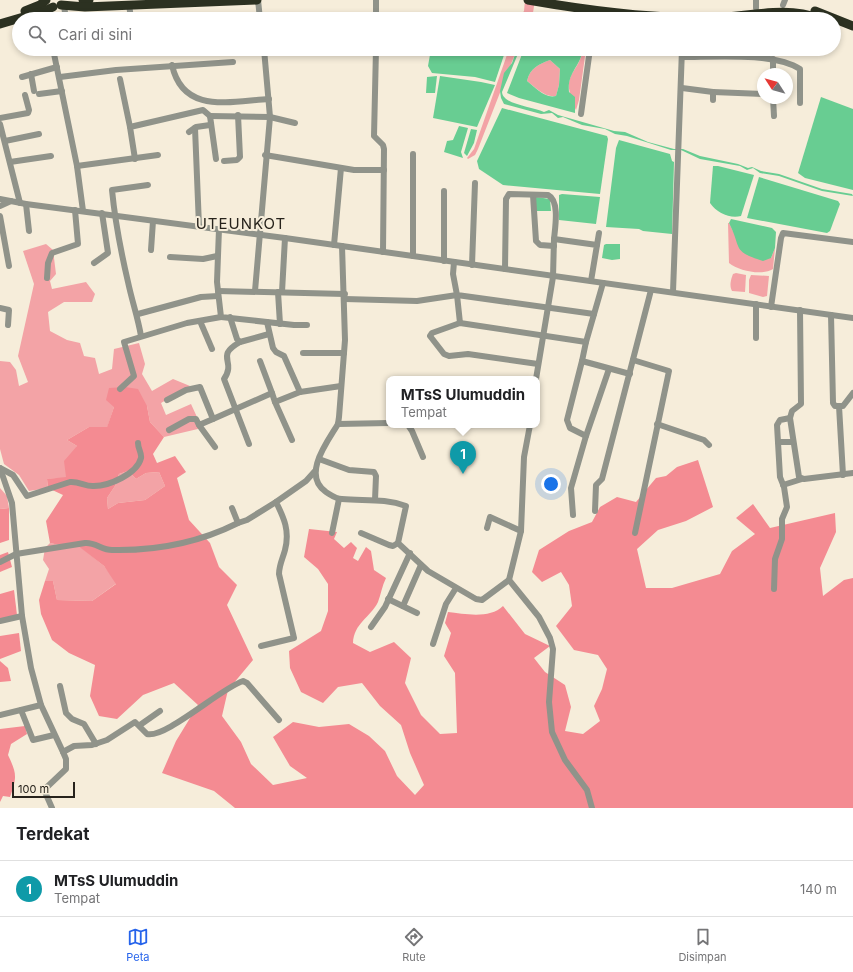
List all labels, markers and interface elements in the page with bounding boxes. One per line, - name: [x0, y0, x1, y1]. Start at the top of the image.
- search box: [12, 12, 841, 56]
- icon: search: [26, 23, 48, 45]
- text: Cari di sini: [58, 25, 132, 44]
- north arrow: [757, 68, 793, 104]
- district label: UTEUNKOT: [196, 214, 286, 233]
- popup: [386, 376, 540, 428]
- text: MTsS Ulumuddin: [401, 385, 525, 404]
- text: Tempat: [401, 404, 447, 420]
- pin: 1: [450, 441, 476, 474]
- your location: [541, 474, 561, 494]
- scale bar: [12, 780, 75, 799]
- text: 100 m: [18, 782, 49, 796]
- text: Terdekat: [16, 824, 89, 844]
- text: MTsS Ulumuddin: [54, 871, 178, 890]
- text: 1: [26, 881, 32, 897]
- text: 140 m: [800, 881, 837, 897]
- text: Tempat: [54, 890, 100, 906]
- tab: Peta: [126, 926, 150, 964]
- tab: Rute: [402, 926, 426, 964]
- tab: Disimpan: [678, 926, 727, 964]

